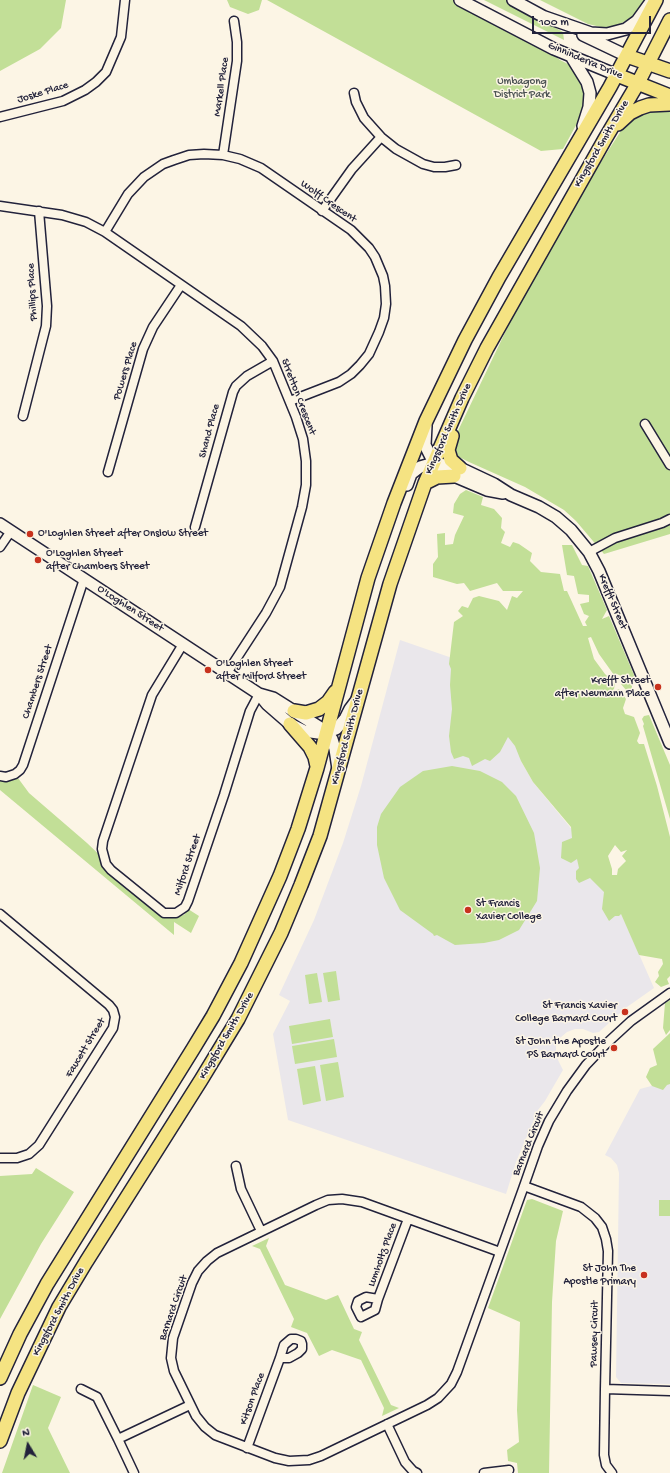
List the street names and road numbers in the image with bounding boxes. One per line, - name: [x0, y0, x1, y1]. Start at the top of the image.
- street label: Ginninderra Drive: [546, 39, 624, 83]
- street label: Markell Place: [211, 57, 233, 117]
- street label: Joske Place: [16, 79, 70, 107]
- street label: Kingsford Smith Drive: [572, 98, 632, 190]
- street label: Wolff Crescent: [297, 178, 359, 226]
- street label: Phillips Place: [25, 263, 41, 321]
- street label: Powers Place: [111, 340, 141, 402]
- street label: Stretton Crescent: [277, 357, 319, 437]
- street label: Kingsford Smith Drive: [423, 381, 475, 477]
- street label: Shand Place: [196, 403, 224, 459]
- street label: Krefft Street: [594, 572, 630, 632]
- street label: O'Loghlen Street: [94, 583, 166, 635]
- street label: Chambers Street: [20, 643, 56, 721]
- street label: Kingsford Smith Drive: [329, 688, 367, 786]
- street label: Milford Street: [171, 833, 205, 897]
- street label: Kingsford Smith Drive: [197, 990, 257, 1082]
- street label: Faucett Street: [63, 1016, 109, 1080]
- street label: Barnard Circuit: [510, 1110, 548, 1178]
- street label: Lumholtz Place: [365, 1221, 401, 1289]
- street label: Kingsford Smith Drive: [30, 1266, 88, 1358]
- street label: Barnard Circuit: [157, 1274, 191, 1342]
- street label: Pawsey Circuit: [588, 1301, 602, 1367]
- street label: Kitson Place: [237, 1371, 269, 1427]

